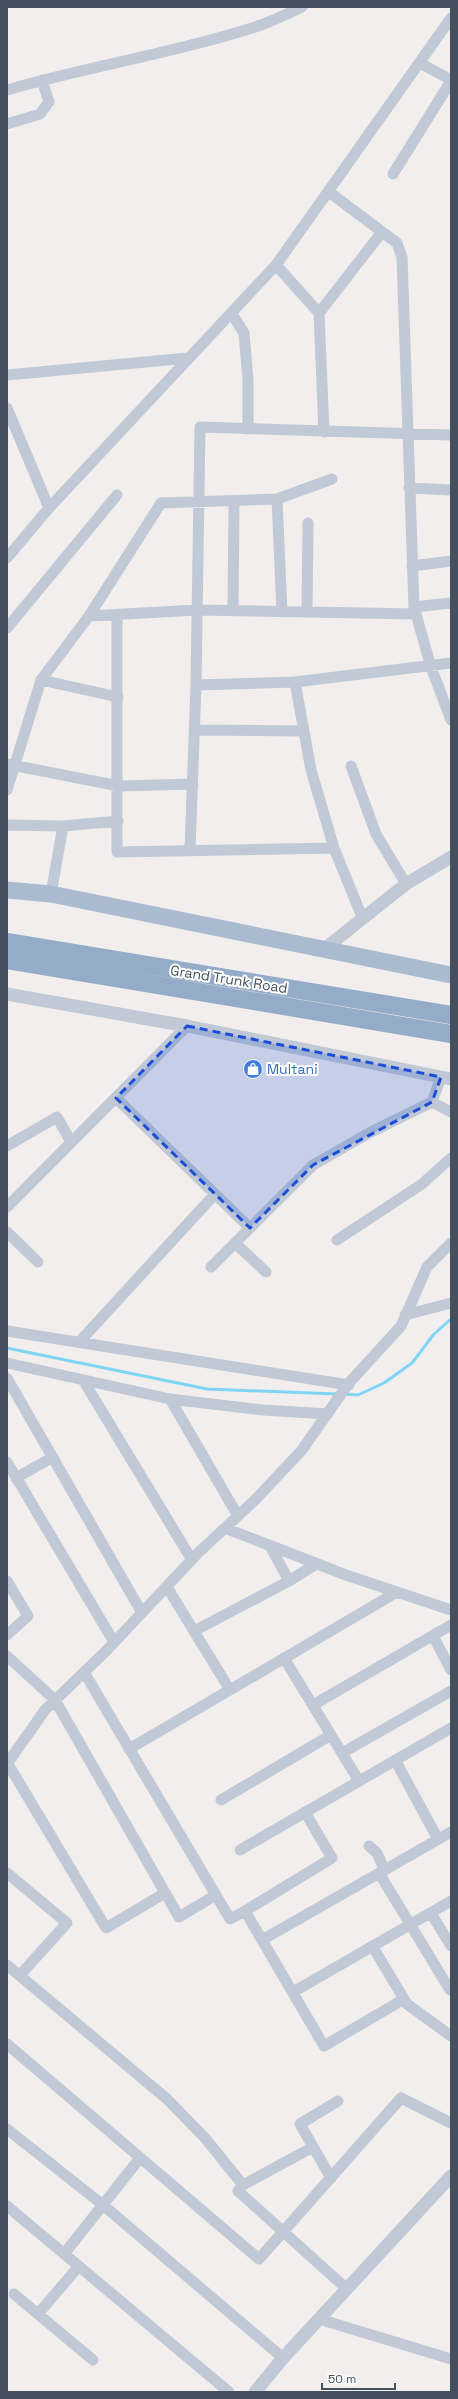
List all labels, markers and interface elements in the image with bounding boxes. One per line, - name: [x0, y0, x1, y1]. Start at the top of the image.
- street label: Grand Trunk Road: [169, 961, 289, 997]
- shop icon: Multani: [242, 1058, 264, 1080]
- place label: Multani: [267, 1060, 318, 1078]
- scale bar: [322, 2365, 395, 2391]
- text: 50 m: [328, 2371, 356, 2387]

